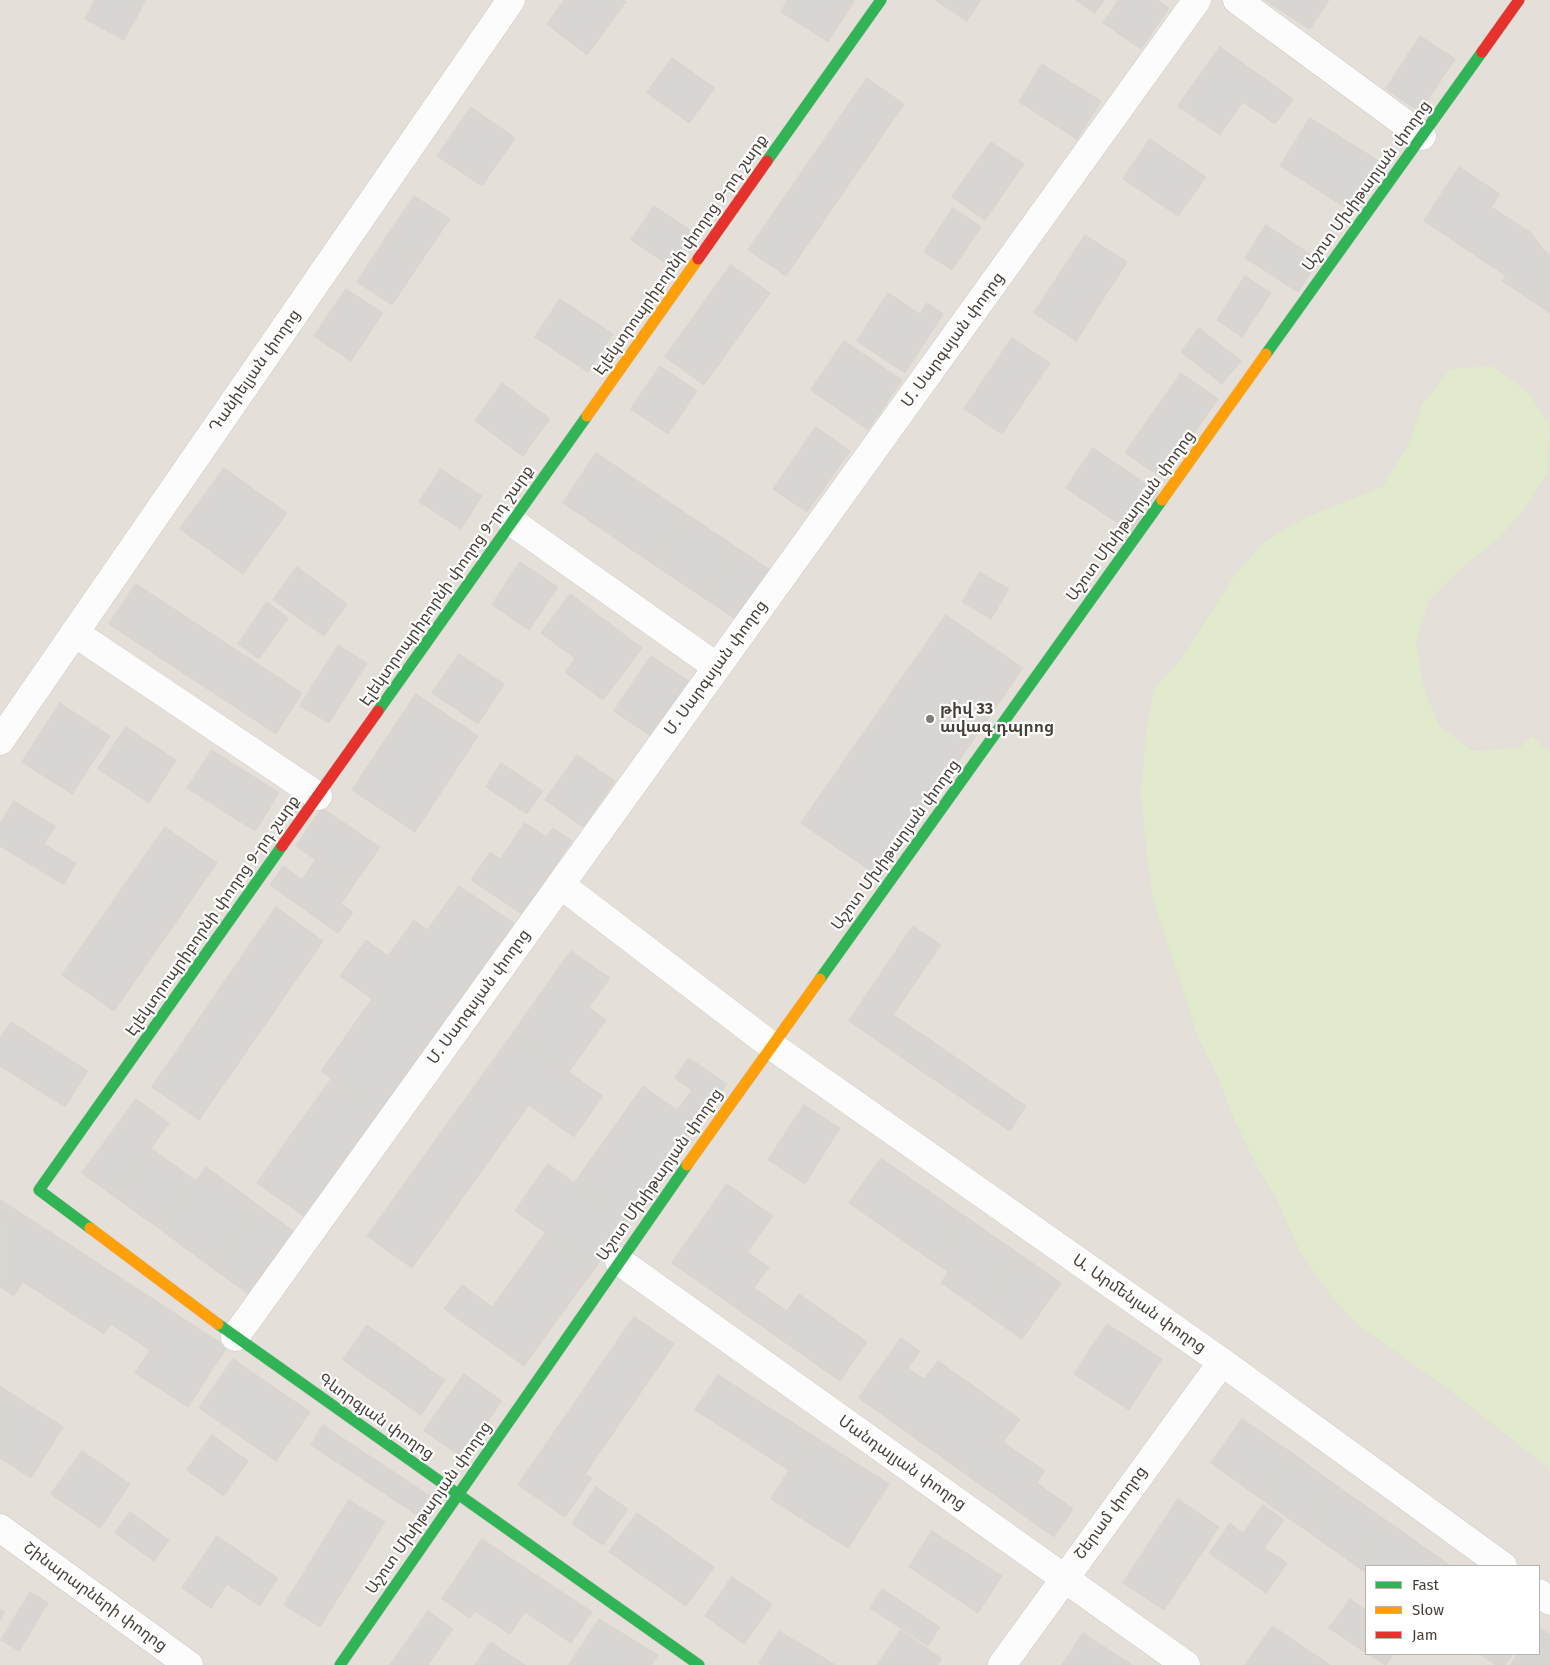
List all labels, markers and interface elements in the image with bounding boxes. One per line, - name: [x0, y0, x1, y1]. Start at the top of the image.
- street label: Աշոտ Մխիթարյան փողոց: [1299, 97, 1435, 275]
- street label: Էլեկտրոպրիբորնի փողոց 9-րդ շարք: [590, 131, 772, 379]
- street label: Մ. Սարգսյան փողոց: [898, 269, 1008, 411]
- street label: Դանիելյան փողոց: [205, 306, 305, 436]
- street label: Աշոտ Մխիթարյան փողոց: [1063, 427, 1199, 605]
- street label: Էլեկտրոպրիբորնի փողոց 9-րդ շարք: [356, 462, 538, 710]
- street label: Մ. Սարգսյան փողոց: [661, 597, 771, 739]
- place label: թիվ 33 ավագ դպրոց: [940, 700, 1054, 738]
- marker: թիվ 33 ավագ դպրոց: [924, 713, 936, 725]
- street label: Աշոտ Մխիթարյան փողոց: [828, 756, 964, 934]
- street label: Էլեկտրոպրիբորնի փողոց 9-րդ շարք: [122, 792, 304, 1040]
- street label: Մ. Սարգսյան փողոց: [424, 926, 534, 1068]
- street label: Աշոտ Մխիթարյան փողոց: [593, 1085, 727, 1265]
- street label: Ա. Արմենյան փողոց: [1068, 1251, 1210, 1357]
- street label: Գևորգյան փողոց: [314, 1370, 438, 1464]
- street label: Մանդալյան փողոց: [834, 1412, 970, 1514]
- street label: Աշոտ Մխիթարյան փողոց: [362, 1418, 496, 1598]
- street label: Շերամ փողոց: [1071, 1462, 1151, 1564]
- street label: Շինարարների փողոց: [19, 1538, 171, 1656]
- legend: [1365, 1565, 1540, 1655]
- text: Fast: [1412, 1576, 1439, 1594]
- text: Slow: [1412, 1601, 1444, 1619]
- text: Jam: [1412, 1626, 1438, 1644]

